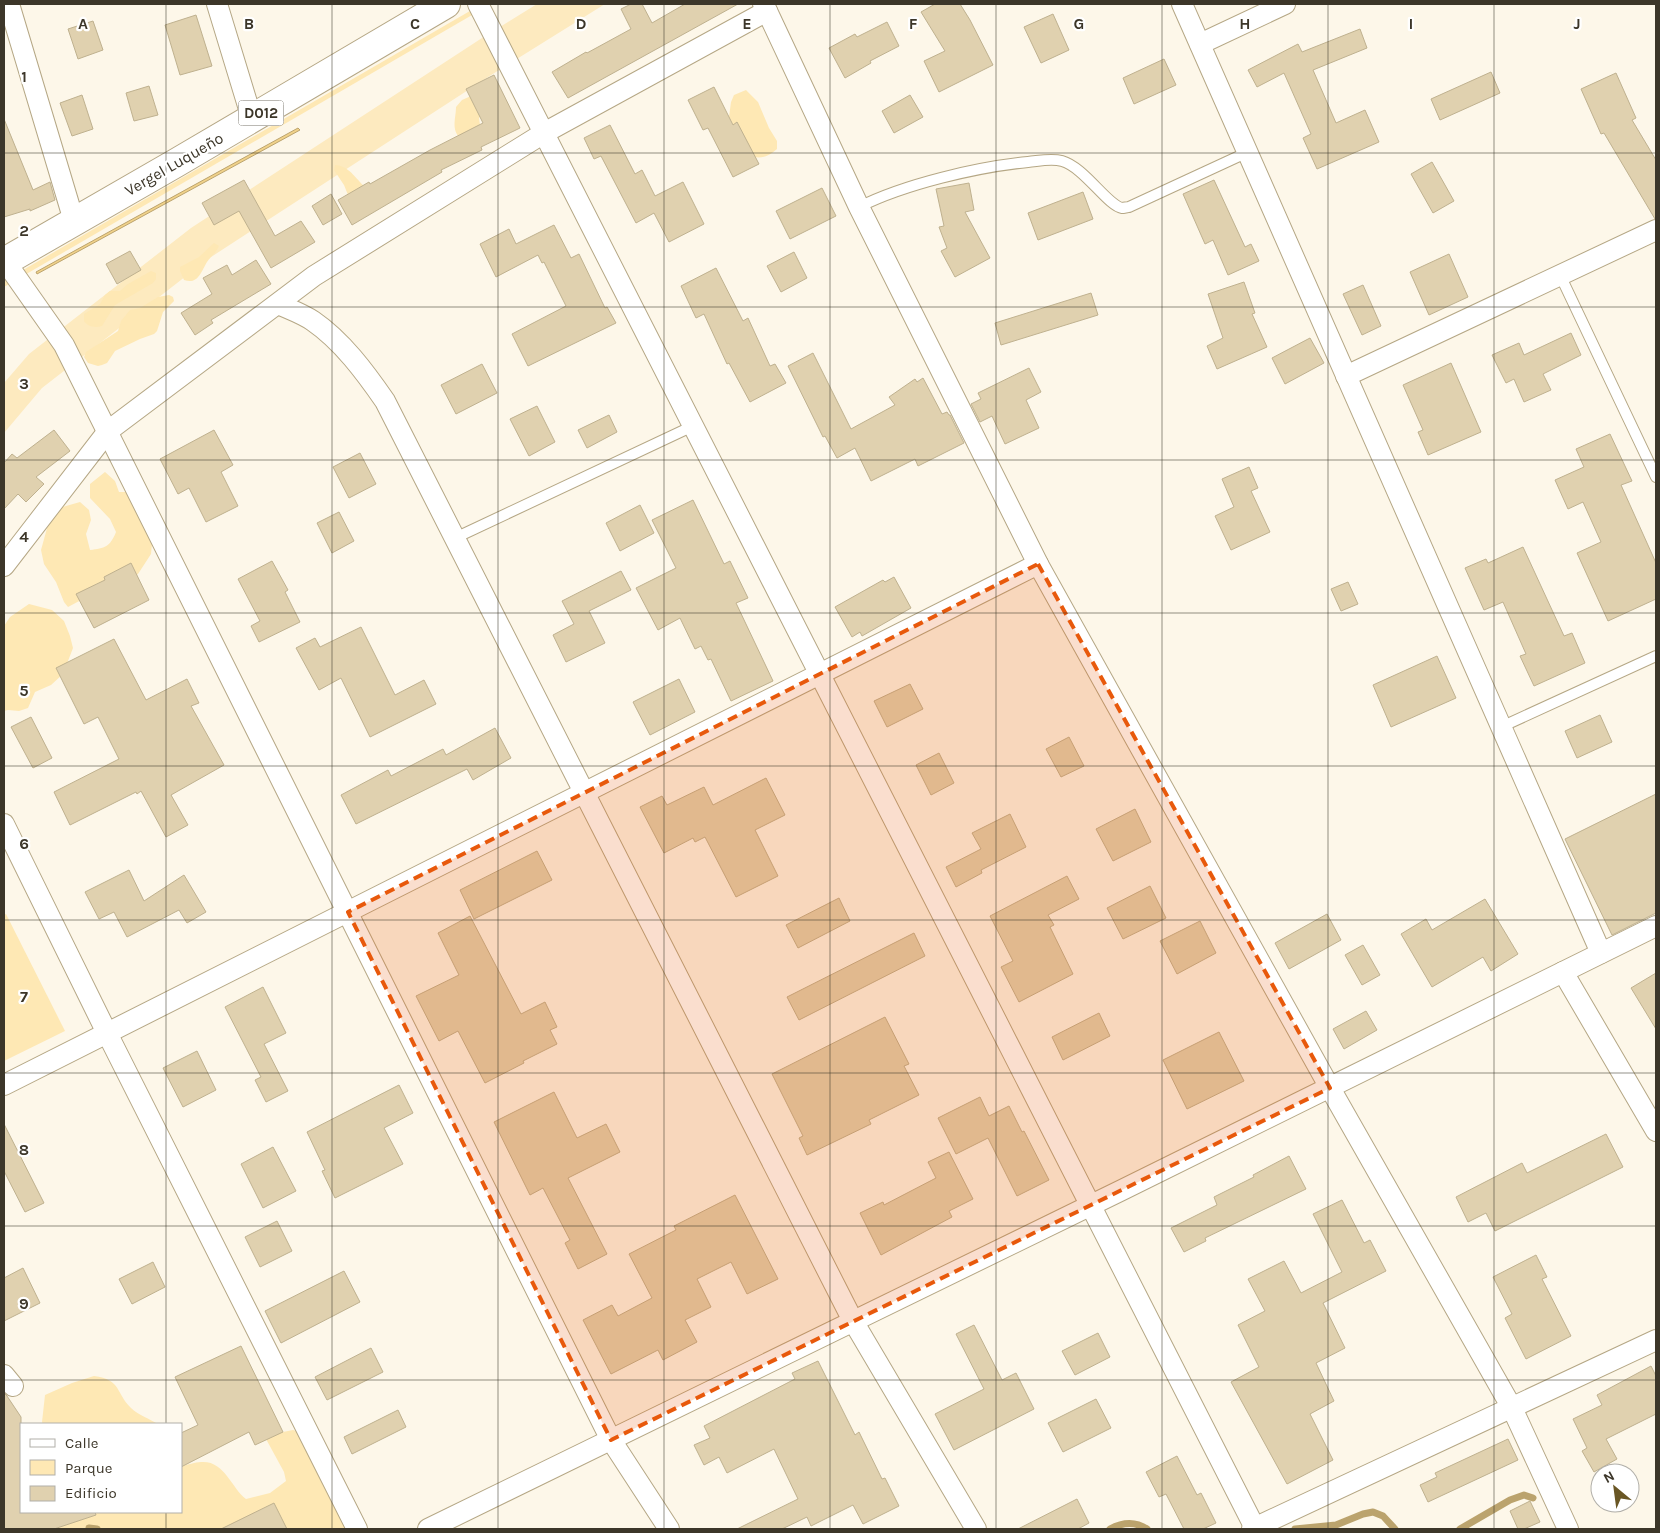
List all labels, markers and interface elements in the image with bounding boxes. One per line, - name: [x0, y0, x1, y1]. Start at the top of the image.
- text: A: [78, 14, 88, 33]
- text: B: [244, 14, 254, 33]
- text: C: [410, 14, 420, 33]
- text: D: [576, 14, 587, 33]
- text: E: [742, 14, 752, 33]
- text: F: [909, 14, 918, 33]
- text: G: [1074, 14, 1084, 33]
- text: H: [1239, 14, 1251, 33]
- text: I: [1409, 14, 1413, 33]
- text: J: [1573, 14, 1581, 33]
- text: 1: [21, 67, 27, 86]
- road number: D012: [238, 100, 284, 126]
- street label: Vergel Luqueño: [121, 128, 227, 200]
- text: 2: [19, 221, 29, 240]
- text: 3: [19, 374, 29, 393]
- text: 4: [19, 527, 29, 546]
- text: 5: [19, 681, 29, 700]
- text: 6: [19, 834, 29, 853]
- text: 7: [20, 987, 28, 1006]
- text: 8: [19, 1140, 29, 1159]
- text: 9: [19, 1294, 29, 1313]
- legend: [20, 1423, 182, 1513]
- text: Calle: [65, 1434, 99, 1452]
- text: Parque: [65, 1459, 113, 1477]
- north arrow: [1590, 1463, 1640, 1513]
- text: N: [1600, 1467, 1617, 1487]
- text: Edificio: [65, 1484, 117, 1502]

